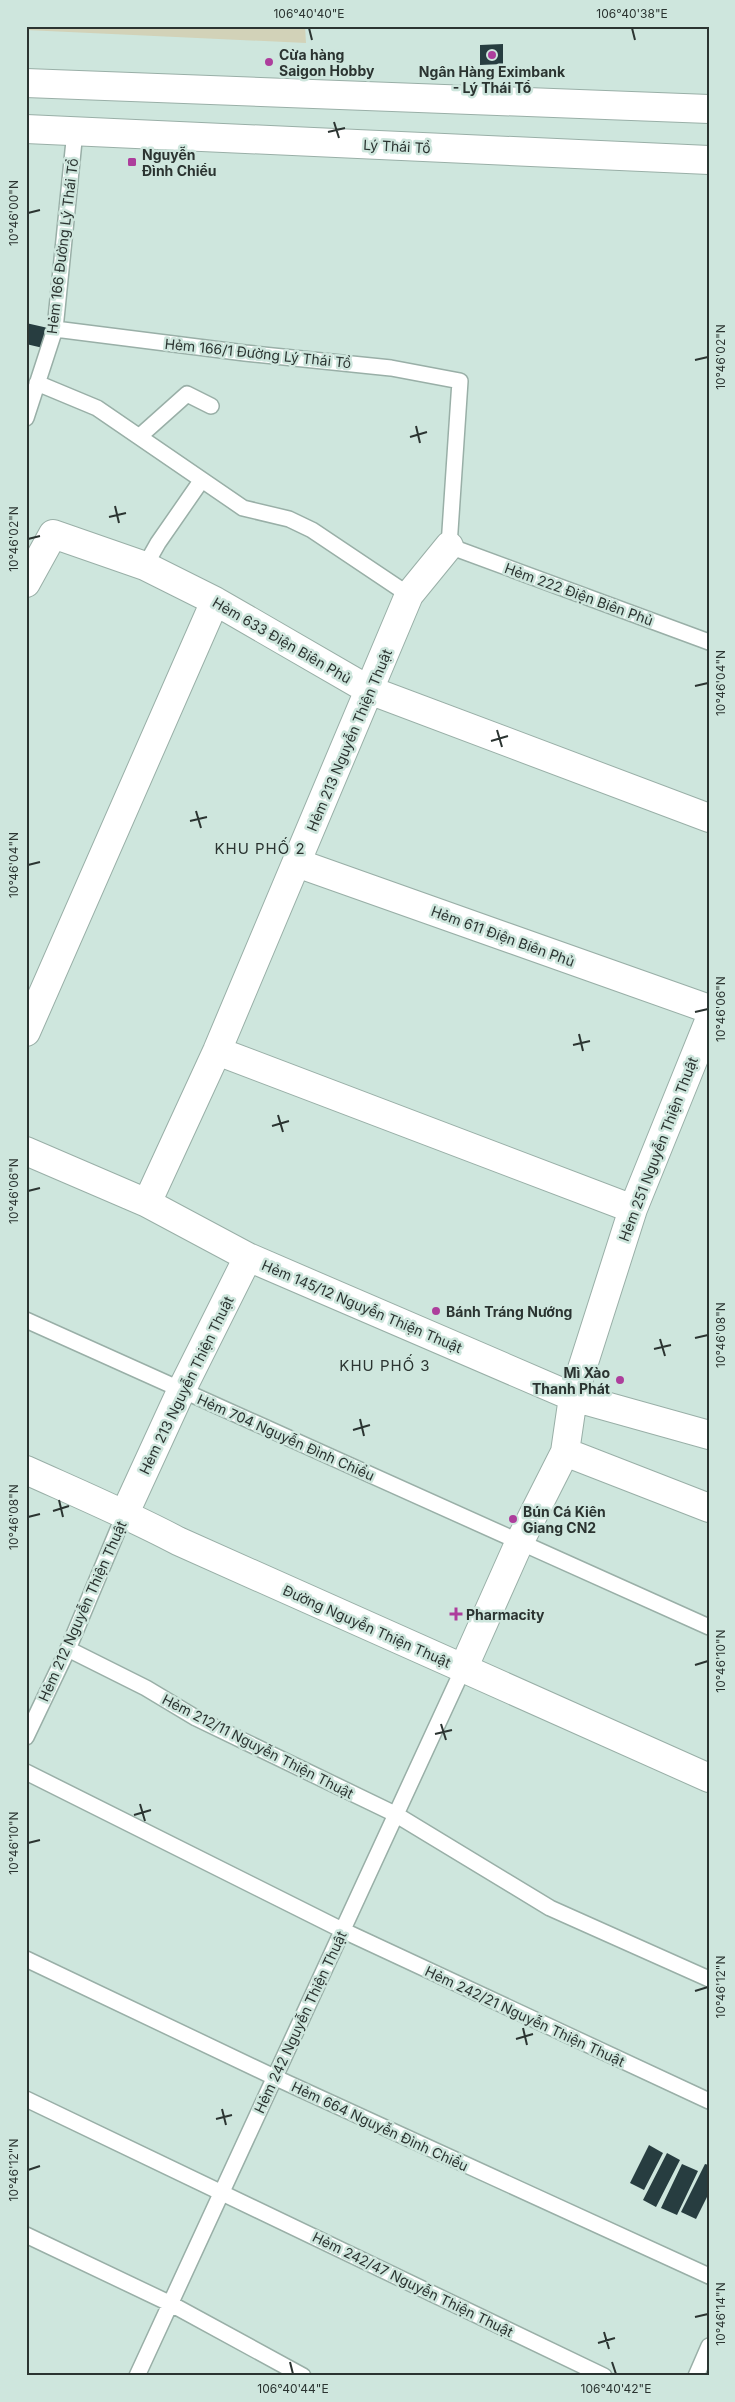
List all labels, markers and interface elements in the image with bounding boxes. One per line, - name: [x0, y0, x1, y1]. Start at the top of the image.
- text: 106°40'40"E: [273, 6, 345, 21]
- text: 106°40'38"E: [596, 6, 668, 21]
- place label: Cừa hàng Saigon Hobby: [279, 46, 375, 79]
- marker: Ngân Hàng Eximbank - Lý Thái Tổ: [486, 49, 498, 61]
- marker: Cừa hàng Saigon Hobby: [263, 56, 275, 68]
- place label: Ngân Hàng Eximbank - Lý Thái Tổ: [419, 63, 566, 96]
- street label: Lý Thái Tổ: [363, 136, 431, 156]
- place label: Nguyễn Đình Chiểu: [142, 146, 217, 179]
- marker: Nguyễn Đình Chiểu: [126, 156, 138, 168]
- street label: Hẻm 166 Đường Lý Thái Tổ: [43, 157, 81, 335]
- text: 10°46'00"N: [6, 180, 21, 246]
- text: 10°46'02"N: [713, 324, 728, 390]
- street label: Hẻm 166/1 Đường Lý Thái Tổ: [164, 335, 352, 371]
- text: 10°46'02"N: [6, 506, 21, 572]
- street label: Hẻm 222 Ðiện Biên Phủ: [502, 559, 656, 629]
- street label: Hẻm 633 Ðiện Biên Phủ: [210, 593, 354, 687]
- street label: Hẻm 213 Nguyễn Thiện Thuật: [303, 646, 395, 834]
- text: 10°46'04"N: [713, 650, 728, 716]
- text: 10°46'04"N: [6, 832, 21, 898]
- district label: KHU PHỐ 2: [214, 837, 306, 858]
- street label: Hẻm 611 Ðiện Biên Phủ: [429, 902, 577, 970]
- text: 10°46'06"N: [713, 976, 728, 1042]
- street label: Hẻm 251 Nguyễn Thiện Thuật: [615, 1054, 701, 1244]
- text: 10°46'06"N: [6, 1158, 21, 1224]
- street label: Hẻm 145/12 Nguyễn Thiện Thuật: [259, 1256, 465, 1356]
- street label: Hẻm 213 Nguyễn Thiện Thuật: [135, 1293, 237, 1477]
- text: 10°46'08"N: [713, 1302, 728, 1368]
- place label: Bánh Tráng Nướng: [446, 1303, 572, 1320]
- marker: Bánh Tráng Nướng: [430, 1305, 442, 1317]
- district label: KHU PHỐ 3: [339, 1354, 431, 1375]
- place label: Mì Xào Thanh Phát: [532, 1364, 610, 1397]
- marker: Mì Xào Thanh Phát: [614, 1374, 626, 1386]
- street label: Hẻm 704 Nguyễn Đình Chiểu: [195, 1390, 377, 1484]
- text: 10°46'08"N: [6, 1484, 21, 1550]
- place label: Bún Cá Kiên Giang CN2: [523, 1503, 606, 1536]
- marker: Bún Cá Kiên Giang CN2: [507, 1513, 519, 1525]
- street label: Hẻm 212 Nguyễn Thiện Thuật: [34, 1518, 130, 1704]
- street label: Đường Nguyễn Thiện Thuật: [280, 1581, 454, 1671]
- place label: Pharmacity: [466, 1606, 545, 1623]
- marker: Pharmacity: [450, 1608, 462, 1620]
- text: 10°46'10"N: [713, 1629, 728, 1693]
- street label: Hẻm 212/11 Nguyễn Thiện Thuật: [160, 1690, 357, 1802]
- text: 10°46'10"N: [6, 1811, 21, 1875]
- street label: Hẻm 242 Nguyễn Thiện Thuật: [250, 1928, 350, 2116]
- text: 10°46'12"N: [713, 1956, 728, 2019]
- street label: Hẻm 242/21 Nguyễn Thiện Thuật: [422, 1962, 628, 2070]
- street label: Hẻm 664 Nguyễn Ðình Chiểu: [289, 2078, 471, 2174]
- text: 10°46'12"N: [6, 2139, 21, 2202]
- street label: Hẻm 242/47 Nguyễn Thiện Thuật: [310, 2228, 516, 2340]
- text: 10°46'14"N: [713, 2282, 728, 2346]
- text: 106°40'44"E: [257, 2381, 329, 2396]
- text: 106°40'42"E: [581, 2381, 651, 2396]

